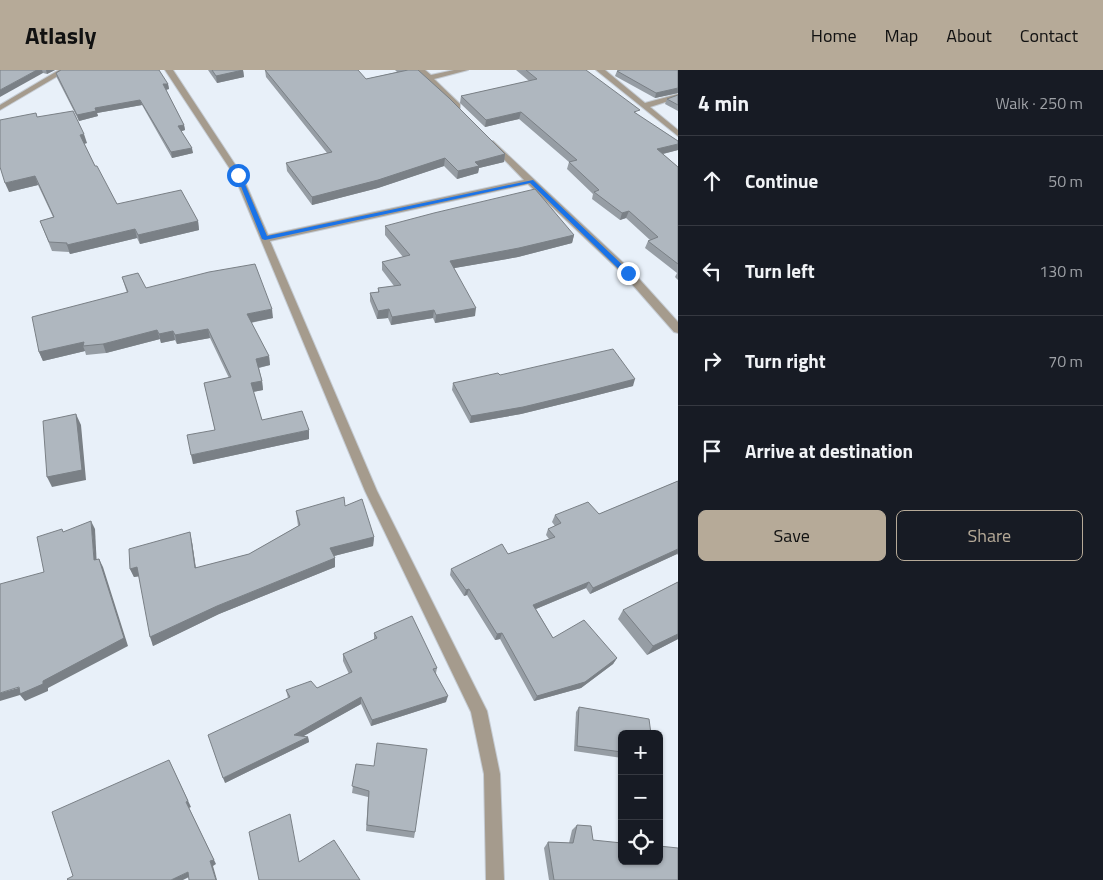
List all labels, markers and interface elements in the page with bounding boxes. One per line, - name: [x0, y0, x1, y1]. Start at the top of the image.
- text: Atlasly: [25, 17, 96, 53]
- text: Home: [811, 22, 857, 49]
- text: Map: [885, 22, 918, 49]
- text: About: [946, 22, 992, 49]
- text: Contact: [1020, 22, 1078, 49]
- text: 4 min: [698, 87, 749, 119]
- text: Walk · 250 m: [995, 91, 1083, 115]
- route start: [227, 164, 250, 187]
- text: Continue: [745, 166, 818, 195]
- icon: ahead: [698, 167, 726, 195]
- text: 50 m: [1048, 169, 1083, 193]
- text: Turn left: [745, 256, 815, 285]
- icon: left: [698, 257, 726, 285]
- text: 130 m: [1039, 259, 1083, 283]
- route end: [617, 262, 640, 285]
- text: Turn right: [745, 346, 826, 375]
- icon: right: [698, 347, 726, 375]
- text: 70 m: [1048, 349, 1083, 373]
- text: Arrive at destination: [745, 436, 913, 465]
- icon: arrive: [698, 437, 726, 465]
- button: Save: [698, 510, 886, 561]
- button: Share: [896, 510, 1083, 561]
- map controls: [618, 730, 663, 865]
- button: +: [618, 730, 663, 775]
- button: −: [618, 775, 663, 820]
- button: locate: [618, 820, 663, 865]

